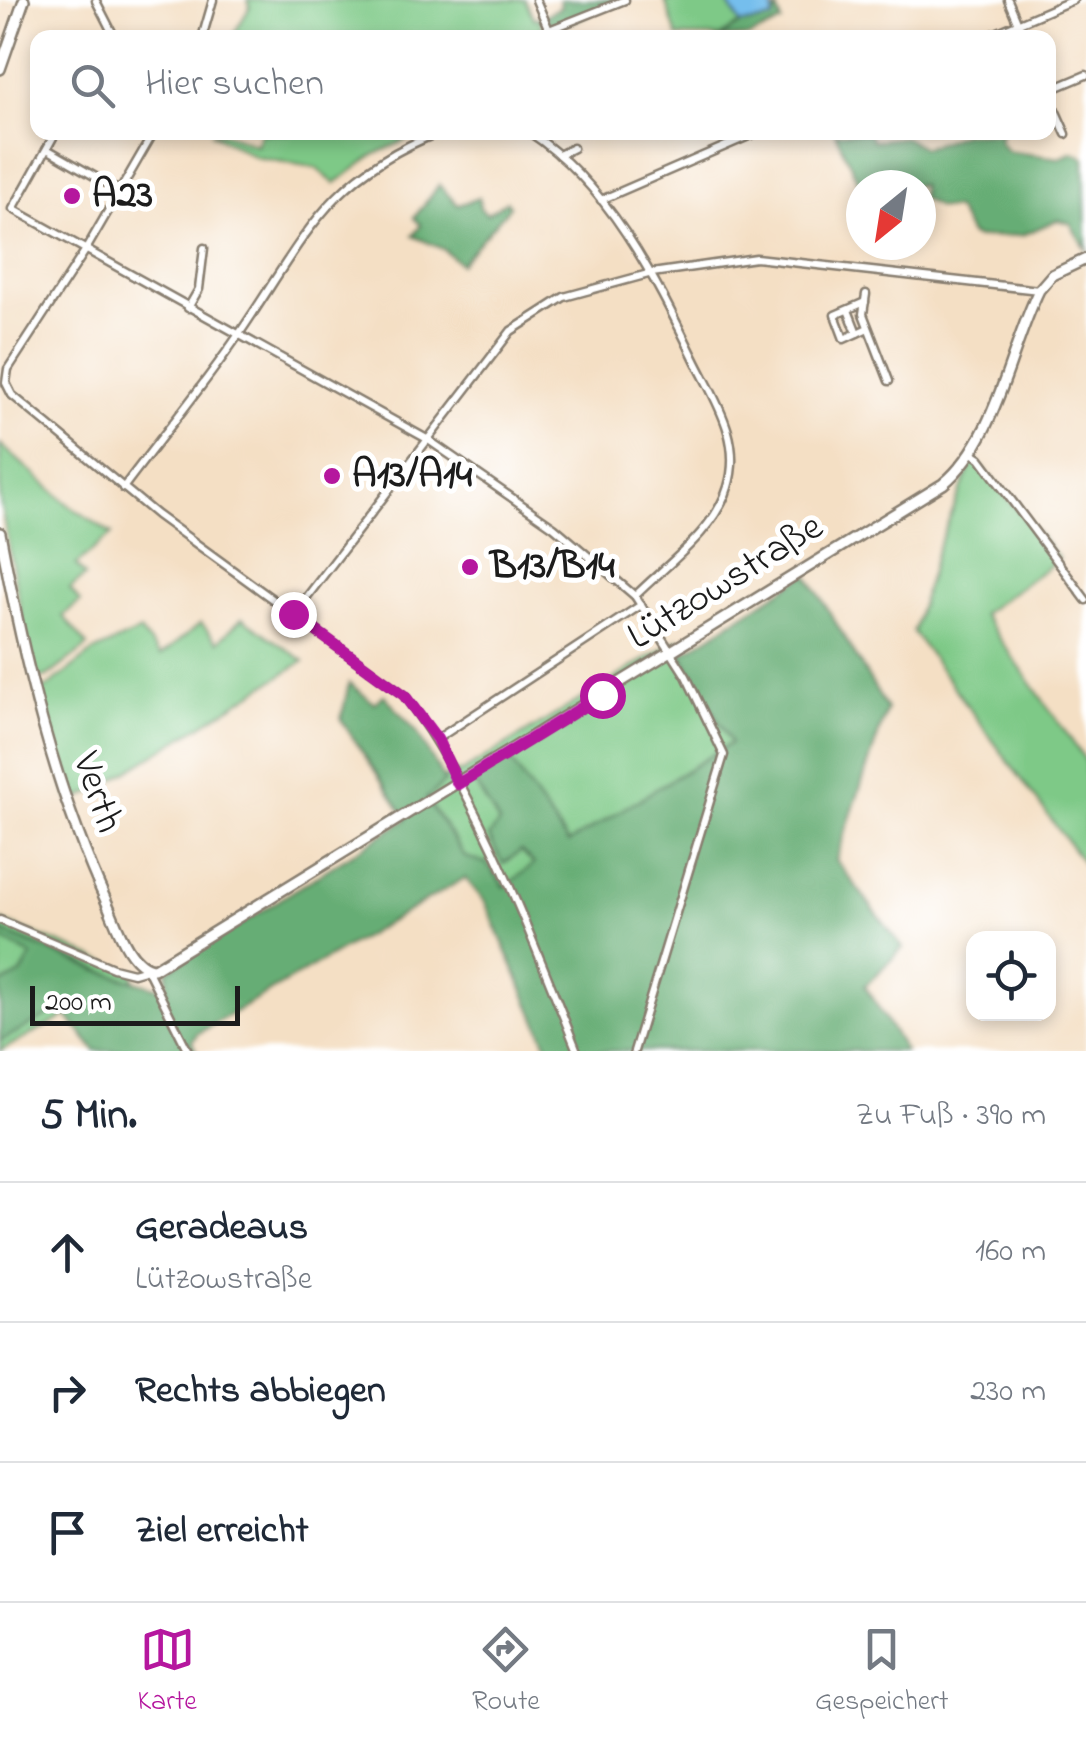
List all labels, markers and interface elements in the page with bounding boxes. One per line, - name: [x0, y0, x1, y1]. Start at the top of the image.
- search box: [30, 30, 1056, 140]
- text: Hier suchen: [145, 57, 324, 113]
- icon: search: [65, 58, 120, 113]
- place label: A23: [92, 167, 153, 226]
- north arrow: [846, 170, 936, 260]
- marker: A23: [61, 185, 83, 207]
- place label: A13/A14: [352, 447, 473, 506]
- marker: A13/A14: [321, 465, 343, 487]
- street label: Lützowstraße: [616, 499, 836, 667]
- place label: B13/B14: [488, 538, 615, 597]
- marker: B13/B14: [459, 556, 481, 578]
- route end: [271, 592, 317, 638]
- route start: [580, 673, 626, 719]
- street label: Verth: [55, 744, 137, 841]
- map controls: [966, 931, 1056, 1021]
- button: locate: [966, 931, 1056, 1021]
- scale bar: [30, 981, 240, 1026]
- text: 200 m: [45, 983, 112, 1024]
- text: 5 Min.: [40, 1086, 137, 1147]
- text: Zu Fuß · 390 m: [856, 1093, 1046, 1140]
- text: Geradeaus: [135, 1201, 308, 1257]
- icon: ahead: [40, 1225, 95, 1280]
- text: 160 m: [975, 1229, 1046, 1276]
- text: Lützowstraße: [135, 1257, 312, 1304]
- text: Rechts abbiegen: [135, 1364, 386, 1420]
- icon: right: [40, 1365, 95, 1420]
- text: 230 m: [970, 1369, 1046, 1416]
- text: Ziel erreicht: [135, 1504, 308, 1560]
- icon: arrive: [40, 1505, 95, 1560]
- tab: Karte: [138, 1622, 197, 1723]
- tab: Route: [472, 1622, 540, 1723]
- tab: Gespeichert: [815, 1622, 948, 1723]

